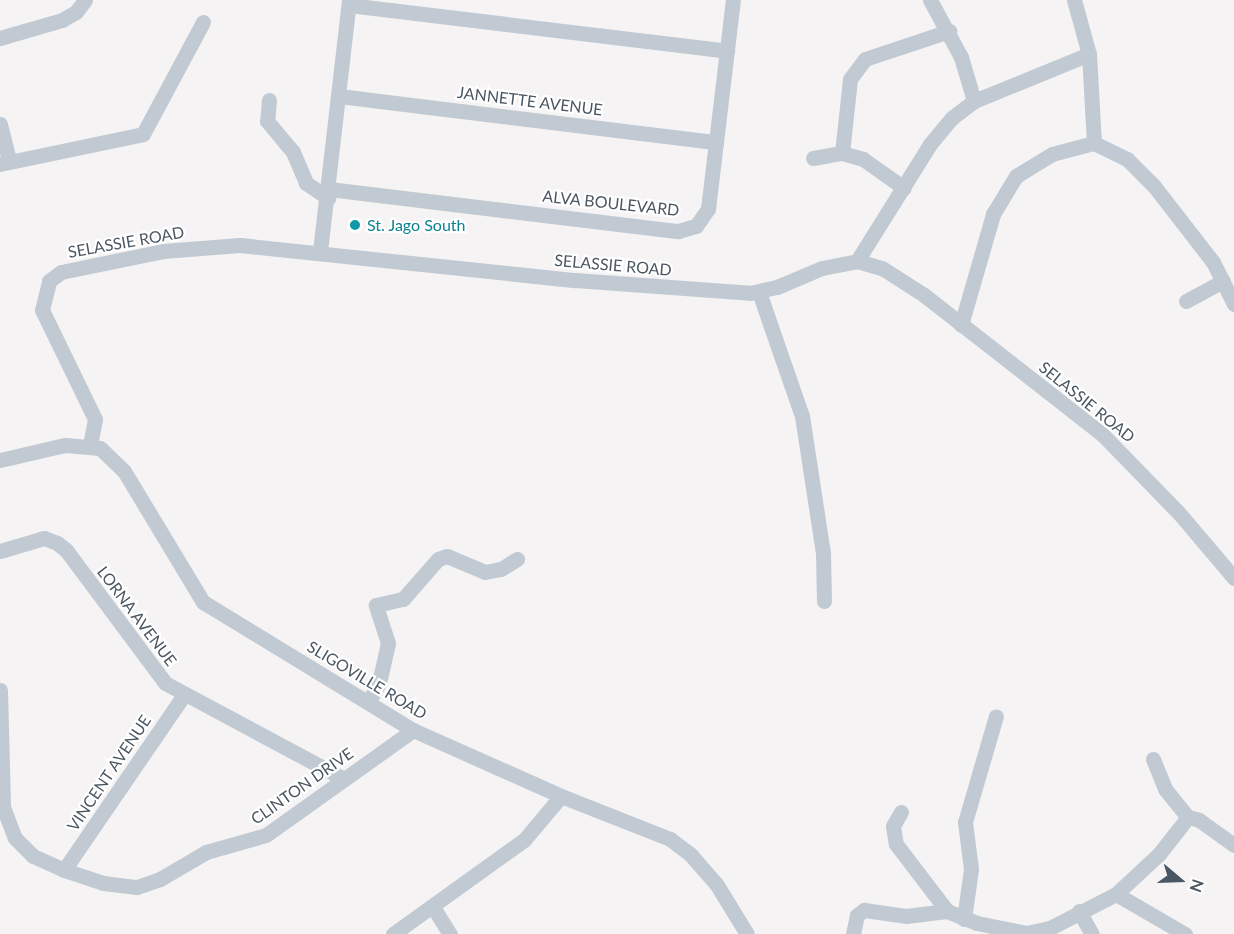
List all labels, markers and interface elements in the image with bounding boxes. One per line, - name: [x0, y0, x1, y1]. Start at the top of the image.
- street label: JANNETTE AVENUE: [456, 83, 604, 119]
- street label: ALVA BOULEVARD: [541, 186, 681, 220]
- place label: St. Jago South: [367, 215, 466, 235]
- marker: St. Jago South: [348, 218, 362, 232]
- street label: SELASSIE ROAD: [66, 222, 186, 262]
- street label: SELASSIE ROAD: [554, 250, 672, 280]
- street label: SELASSIE ROAD: [1035, 358, 1139, 446]
- street label: LORNA AVENUE: [93, 562, 181, 670]
- street label: SLIGOVILLE ROAD: [304, 637, 430, 723]
- street label: VINCENT AVENUE: [63, 711, 155, 835]
- street label: CLINTON DRIVE: [247, 744, 357, 828]
- north arrow: [1150, 850, 1210, 910]
- text: N: [1187, 877, 1208, 895]

